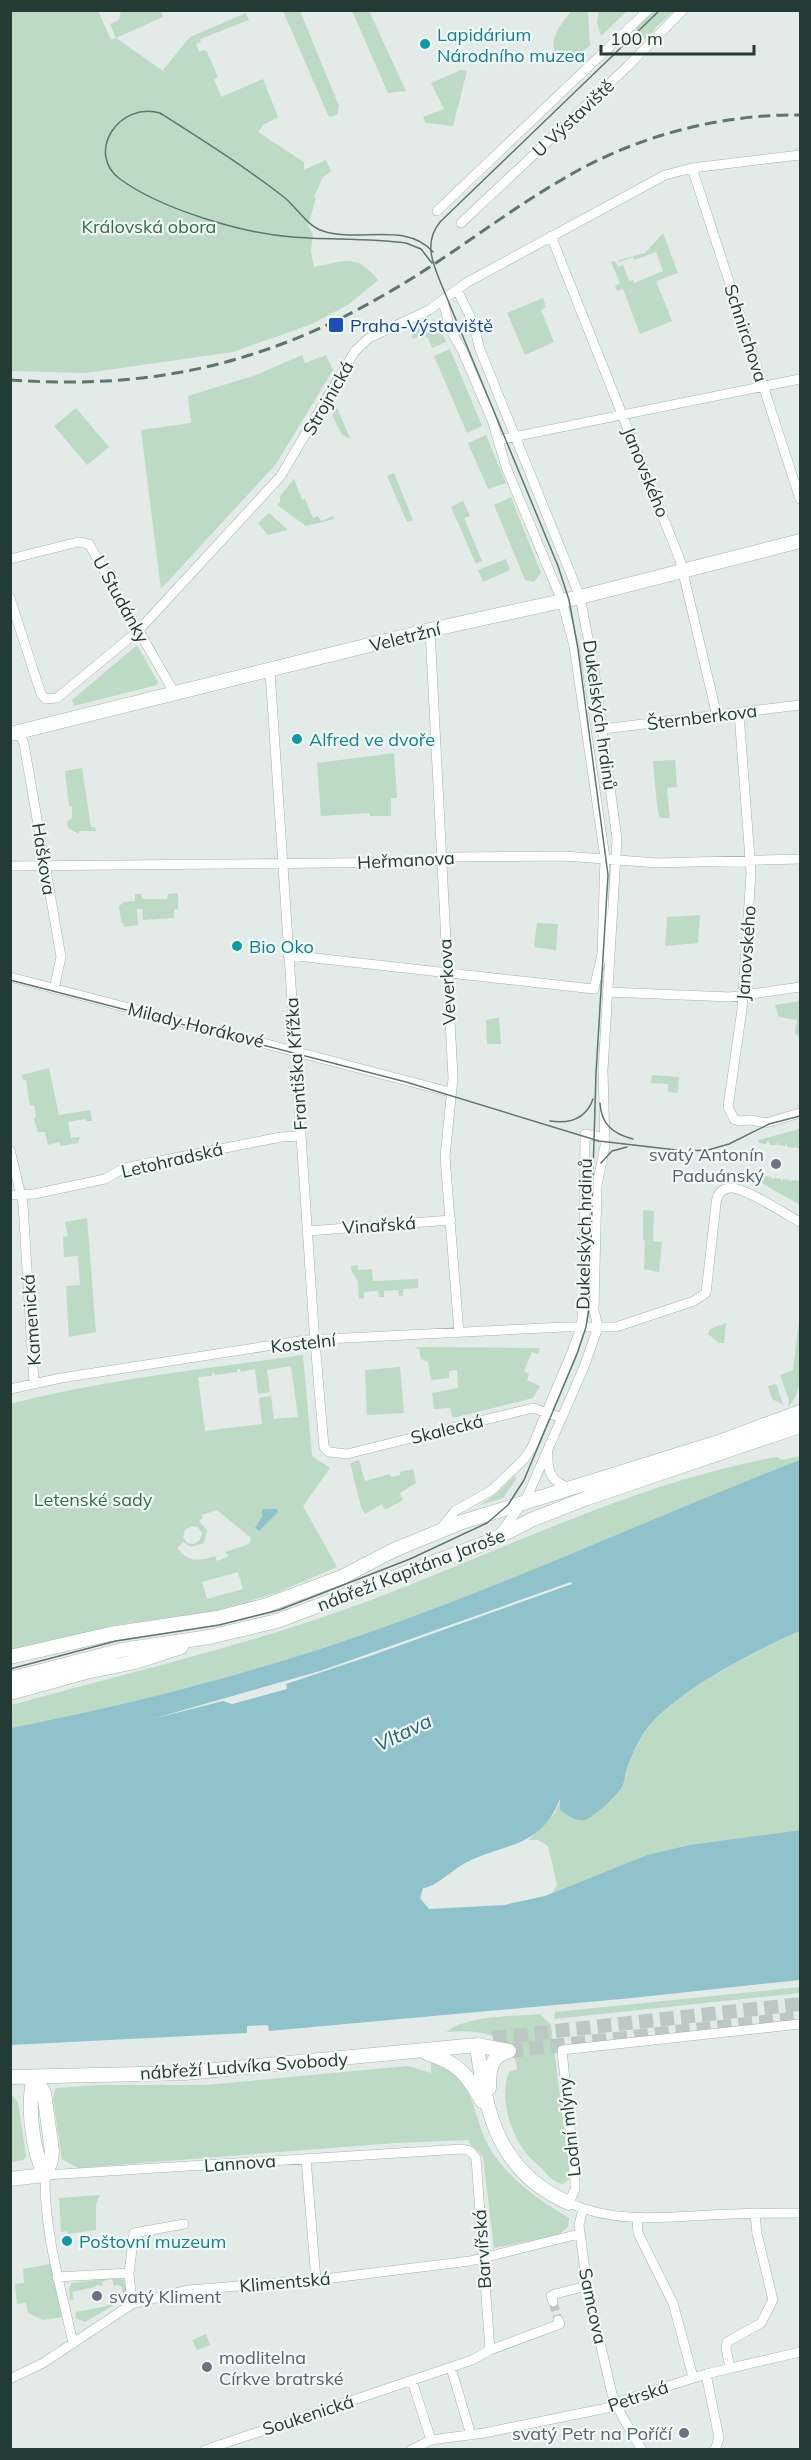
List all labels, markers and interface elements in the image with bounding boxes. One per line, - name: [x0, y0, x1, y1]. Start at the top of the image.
- scale bar: [601, 18, 754, 56]
- place label: Lapidárium Národního muzea: [437, 23, 585, 67]
- text: 100 m: [610, 27, 663, 50]
- marker: Lapidárium Národního muzea: [418, 37, 432, 51]
- street label: U Výstaviště: [527, 74, 619, 162]
- park label: Královská obora: [82, 215, 216, 238]
- street label: Schnirchova: [719, 281, 773, 385]
- place label: Praha-Výstaviště: [350, 314, 493, 337]
- marker: Praha-Výstaviště: [327, 316, 345, 334]
- street label: Strojnická: [297, 357, 359, 439]
- street label: Janovského: [617, 423, 675, 521]
- street label: U Studánky: [88, 551, 155, 647]
- street label: Veletržní: [367, 617, 445, 657]
- street label: Dukelských hrdinů: [578, 638, 622, 792]
- street label: Šternberkova: [646, 699, 758, 735]
- place label: Alfred ve dvoře: [309, 728, 435, 751]
- marker: Alfred ve dvoře: [290, 732, 304, 746]
- street label: Haškova: [27, 821, 61, 897]
- street label: Heřmanova: [357, 846, 455, 874]
- street label: Janovského: [731, 905, 761, 1001]
- place label: Bio Oko: [249, 935, 314, 958]
- street label: Veverkova: [433, 938, 461, 1026]
- marker: Bio Oko: [230, 939, 244, 953]
- street label: Milady Horákové: [125, 997, 267, 1053]
- street label: Františka Křížka: [280, 997, 312, 1131]
- street label: Letohradská: [119, 1137, 225, 1183]
- place label: svatý Antonín Paduánský: [649, 1143, 764, 1187]
- marker: svatý Antonín Paduánský: [769, 1157, 783, 1171]
- street label: Dukelských hrdinů: [571, 1158, 597, 1310]
- street label: Vinařská: [341, 1211, 417, 1239]
- street label: Kamenická: [16, 1273, 46, 1367]
- street label: Kostelní: [269, 1328, 338, 1358]
- street label: Skalecká: [408, 1409, 486, 1449]
- park label: Letenské sady: [34, 1488, 153, 1511]
- street label: nábřeží Kapitána Jaroše: [314, 1524, 508, 1616]
- water label: Vltava: [371, 1708, 435, 1756]
- street label: nábřeží Ludvíka Svobody: [139, 2047, 349, 2085]
- street label: Lodní mlýny: [552, 2076, 586, 2178]
- street label: Lannova: [203, 2149, 277, 2177]
- street label: Barvířská: [468, 2209, 496, 2289]
- place label: Poštovní muzeum: [79, 2230, 226, 2253]
- marker: Poštovní muzeum: [60, 2234, 74, 2248]
- street label: Samcova: [574, 2266, 612, 2346]
- street label: Klimentská: [238, 2267, 332, 2297]
- place label: svatý Kliment: [109, 2285, 221, 2308]
- marker: svatý Kliment: [90, 2289, 104, 2303]
- place label: modlitelna Církve bratrské: [219, 2346, 344, 2390]
- marker: modlitelna Církve bratrské: [200, 2360, 214, 2374]
- street label: Petrská: [605, 2375, 671, 2417]
- street label: Soukenická: [259, 2389, 357, 2441]
- place label: svatý Petr na Poříčí: [512, 2422, 674, 2445]
- marker: svatý Petr na Poříčí: [677, 2426, 691, 2440]

